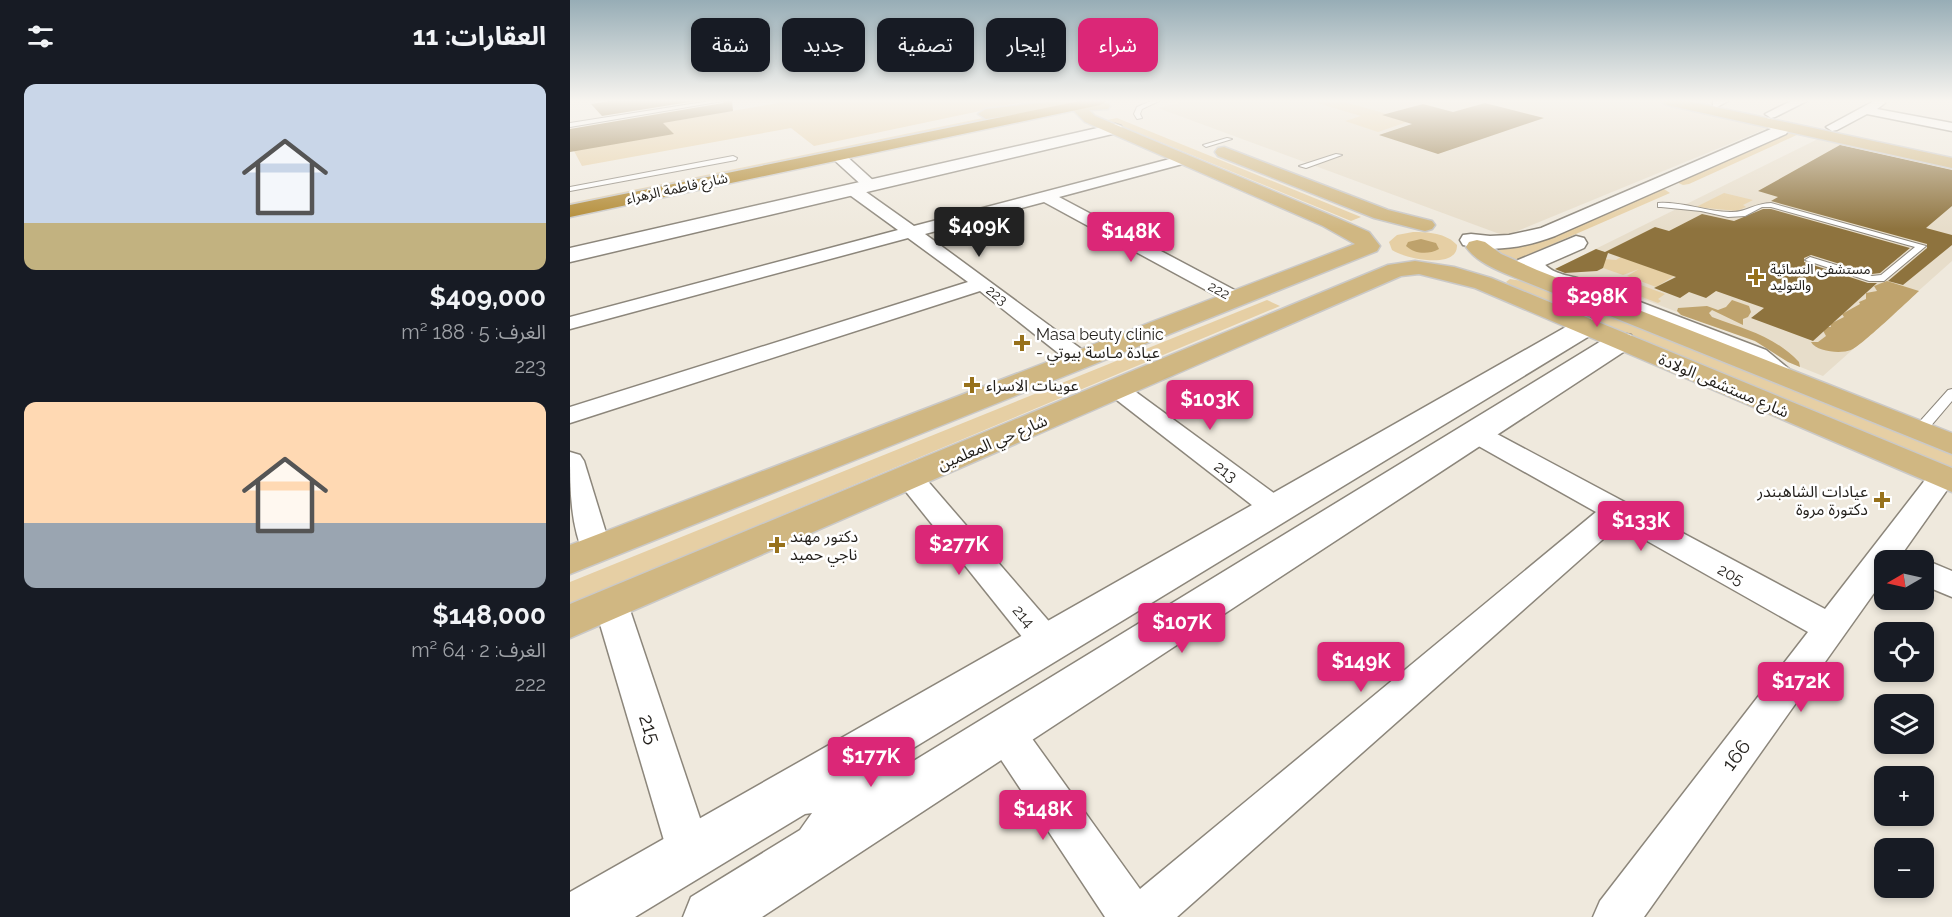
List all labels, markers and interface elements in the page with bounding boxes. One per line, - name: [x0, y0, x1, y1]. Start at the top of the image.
- chip: شقة: [691, 18, 770, 72]
- chip: جديد: [782, 18, 865, 72]
- chip: تصفية: [877, 18, 974, 72]
- chip: إيجار: [986, 18, 1066, 72]
- chip: شراء: [1078, 18, 1158, 72]
- icon: filters: [24, 20, 57, 53]
- text: العقارات: 11: [413, 21, 546, 51]
- icon: home: [231, 123, 339, 231]
- street label: شارع فاطمة الزهراء: [625, 169, 730, 210]
- pin: $409K: [937, 207, 1021, 258]
- pin: $148K: [1089, 212, 1173, 263]
- text: $409K: [948, 214, 1010, 238]
- text: $148K: [1101, 219, 1161, 243]
- place label: مستشفى النسائية والتوليد: [1770, 261, 1871, 294]
- marker: مستشفى النسائية والتوليد: [1747, 268, 1765, 286]
- pin: $298K: [1555, 277, 1639, 328]
- street label: 222: [1206, 278, 1232, 302]
- text: $409,000: [429, 282, 546, 312]
- street label: 223: [983, 282, 1011, 308]
- text: $298K: [1566, 284, 1628, 308]
- text: الغرف: 5 · 188 m²: [401, 320, 546, 344]
- place label: Masa beuty clinic - عيادة مـاسة بيوتي: [1036, 325, 1164, 365]
- marker: Masa beuty clinic - عيادة مـاسة بيوتي: [1013, 334, 1031, 352]
- street label: شارع مستشفى الولادة: [1655, 349, 1792, 424]
- text: 223: [514, 354, 546, 378]
- marker: عوينات الاسراء: [963, 376, 981, 394]
- place label: عوينات الاسراء: [986, 376, 1078, 395]
- pin: $103K: [1168, 380, 1252, 431]
- text: $103K: [1180, 387, 1240, 411]
- street label: شارع حي المعلمين: [934, 411, 1051, 477]
- icon: home: [231, 441, 339, 549]
- street label: 213: [1211, 457, 1241, 486]
- place label: عيادات الشاهبندر دكتورة مروة: [1756, 482, 1868, 519]
- marker: عيادات الشاهبندر دكتورة مروة: [1873, 491, 1891, 509]
- pin: $133K: [1599, 501, 1683, 552]
- text: $133K: [1612, 508, 1670, 532]
- pin: $277K: [917, 525, 1001, 576]
- place label: دكتور مهند ناجي حميد: [790, 527, 858, 567]
- text: $277K: [929, 532, 989, 556]
- marker: دكتور مهند ناجي حميد: [768, 536, 786, 554]
- north arrow: [1874, 550, 1934, 610]
- map controls: [1874, 550, 1934, 898]
- street label: 205: [1714, 560, 1747, 589]
- text: $148,000: [432, 600, 546, 630]
- street label: 214: [1009, 601, 1039, 632]
- pin: $107K: [1140, 603, 1224, 654]
- text: $107K: [1152, 610, 1212, 634]
- button: locate: [1874, 622, 1934, 682]
- text: الغرف: 2 · 64 m²: [411, 638, 546, 662]
- pin: $149K: [1319, 642, 1403, 693]
- text: $149K: [1331, 649, 1391, 673]
- pin: $172K: [1759, 662, 1843, 713]
- text: $172K: [1772, 669, 1830, 693]
- text: 222: [515, 672, 546, 696]
- button: layers: [1874, 694, 1934, 754]
- street label: 215: [634, 711, 666, 747]
- street label: 166: [1717, 735, 1755, 775]
- pin: $177K: [829, 737, 913, 788]
- text: $177K: [842, 744, 900, 768]
- button: +: [1874, 766, 1934, 826]
- pin: $148K: [1001, 790, 1085, 841]
- text: $148K: [1013, 797, 1073, 821]
- button: −: [1874, 838, 1934, 898]

